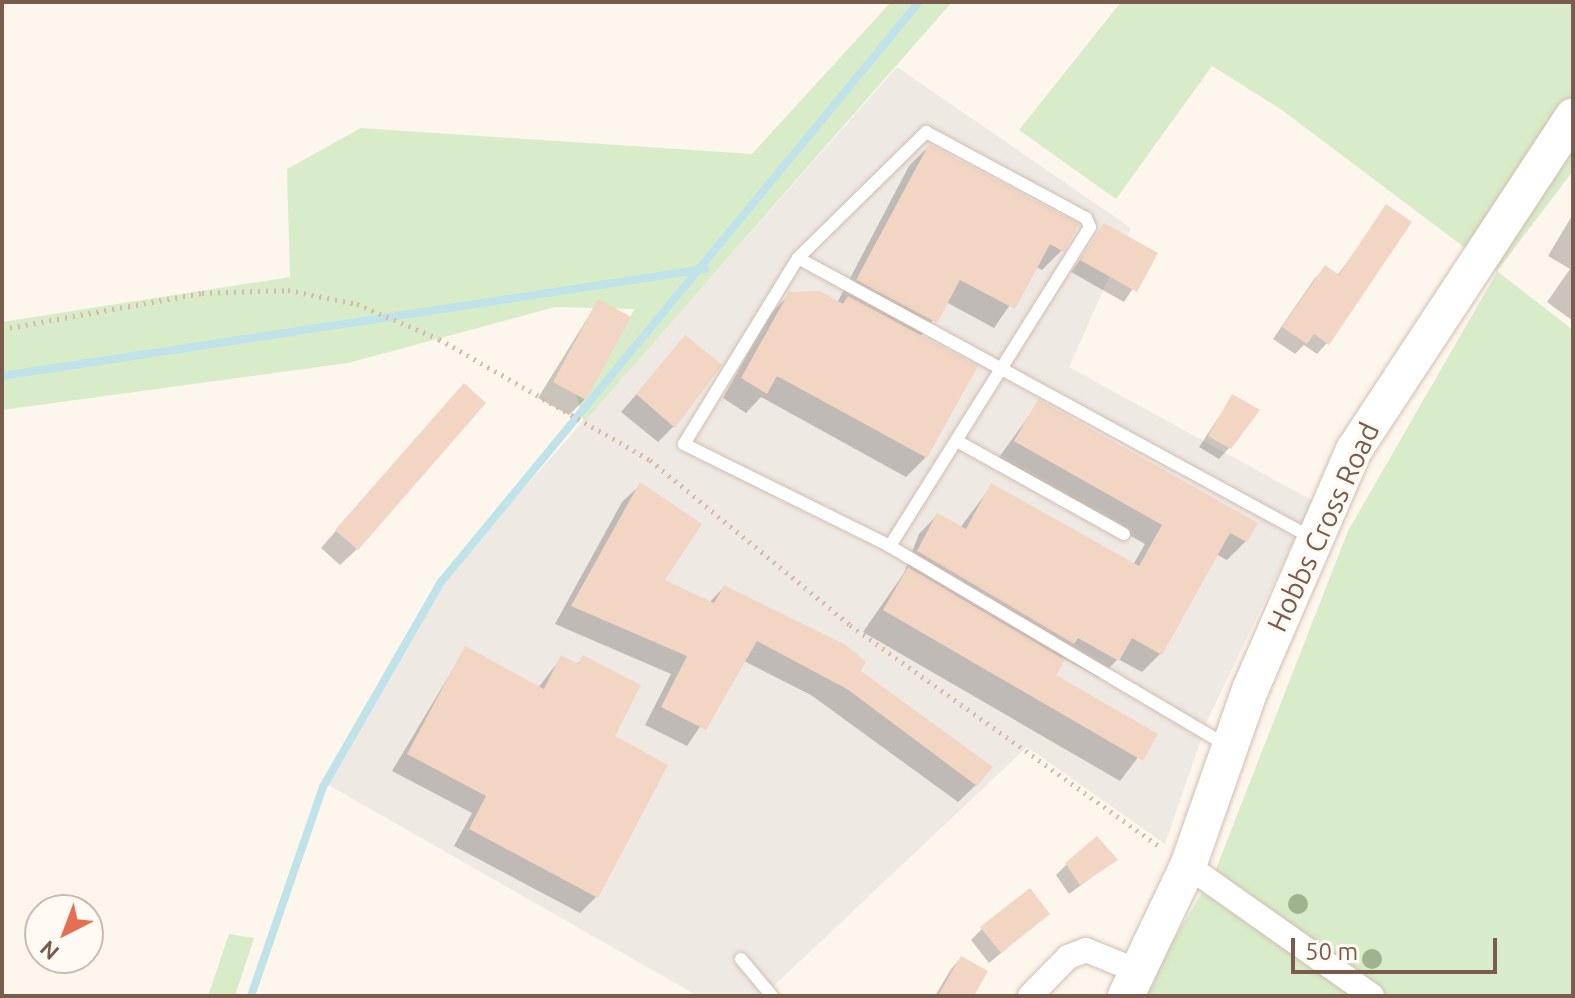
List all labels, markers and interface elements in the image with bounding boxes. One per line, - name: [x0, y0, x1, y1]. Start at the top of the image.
- street label: Hobbs Cross Road: [1260, 417, 1386, 637]
- north arrow: [24, 894, 104, 974]
- scale bar: [1295, 922, 1501, 972]
- text: N: [34, 936, 63, 966]
- text: 50 m: [1305, 938, 1358, 965]

